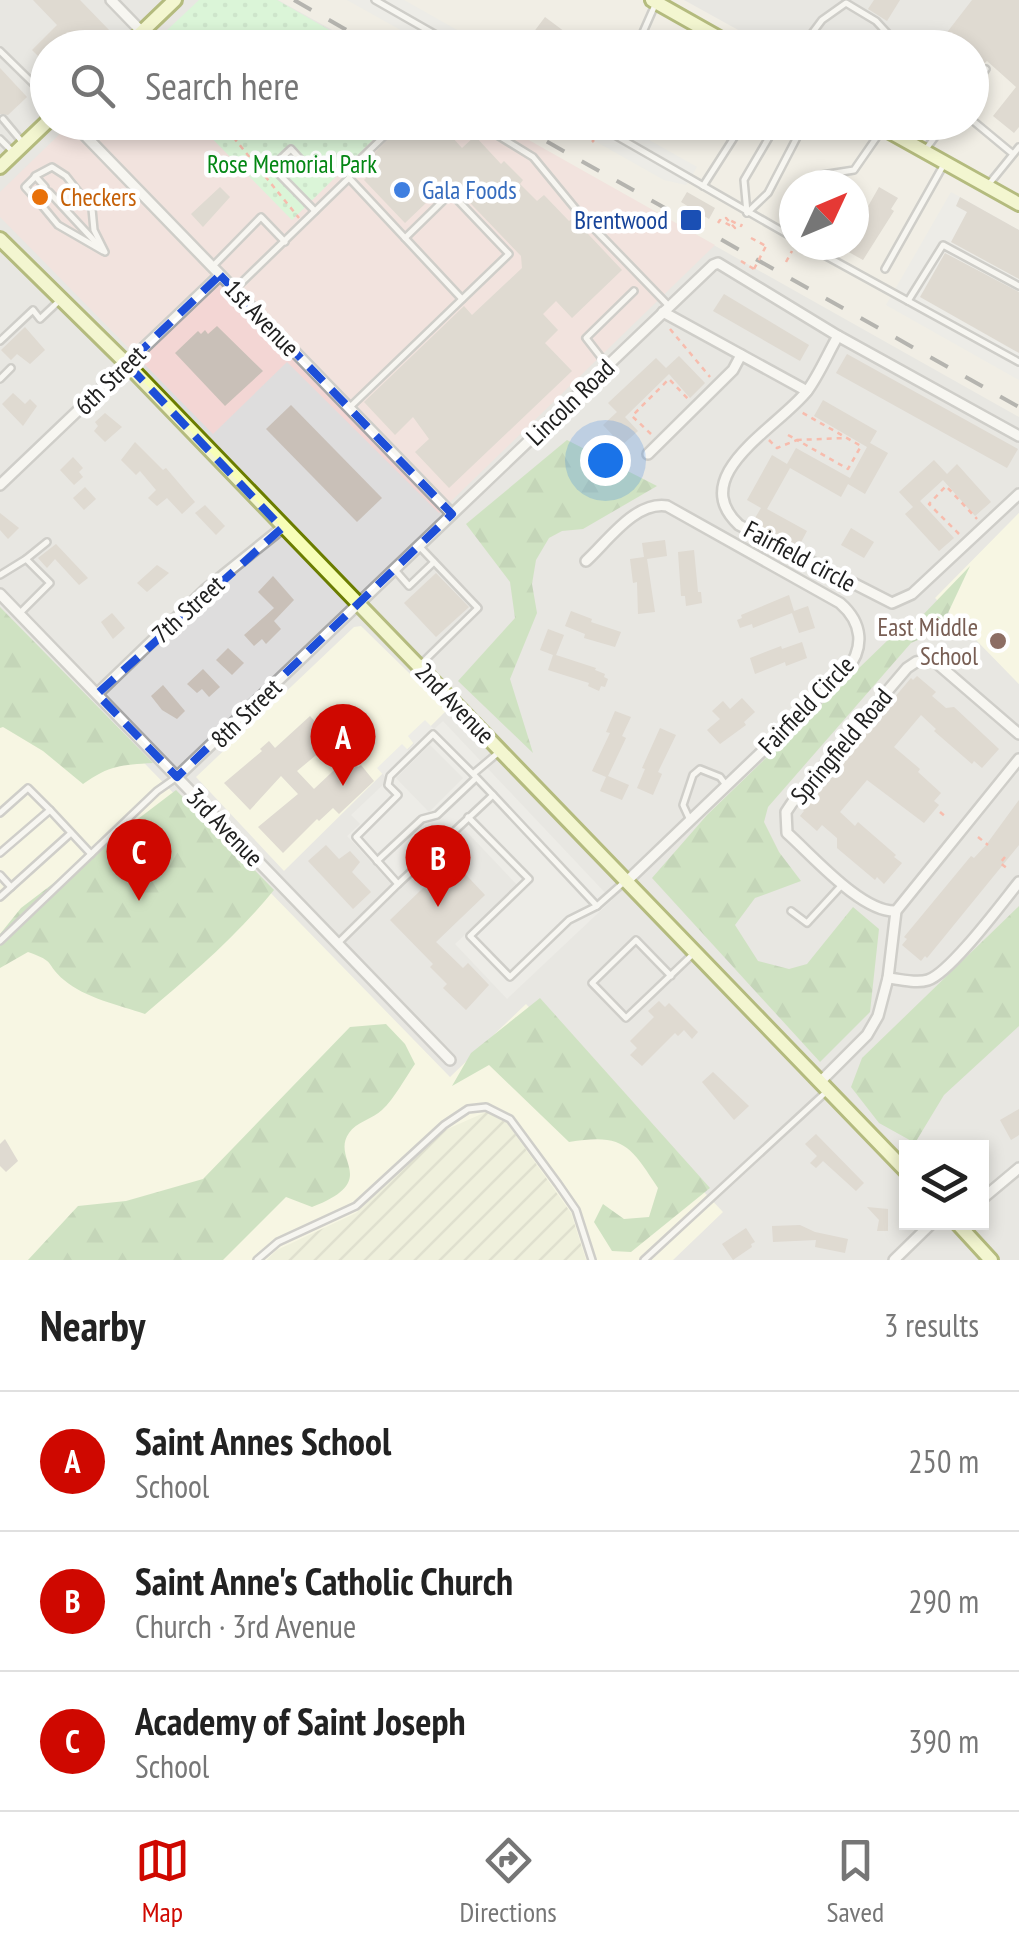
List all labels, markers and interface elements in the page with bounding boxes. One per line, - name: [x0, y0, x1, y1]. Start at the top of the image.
- search box: [30, 30, 989, 140]
- icon: search: [65, 58, 120, 113]
- text: Search here: [145, 61, 299, 110]
- park label: Rose Memorial Park: [207, 148, 377, 180]
- north arrow: [779, 170, 869, 260]
- place label: Gala Foods: [422, 174, 517, 206]
- marker: Gala Foods: [391, 179, 413, 201]
- place label: Checkers: [60, 181, 137, 213]
- marker: Checkers: [29, 186, 51, 208]
- place label: Brentwood: [574, 204, 668, 236]
- marker: Brentwood: [678, 207, 704, 233]
- street label: 1st Avenue: [218, 273, 306, 363]
- street label: 6th Street: [68, 338, 152, 421]
- street label: Lincoln Road: [519, 352, 621, 452]
- your location: [580, 435, 631, 486]
- street label: Fairfield circle: [739, 513, 861, 599]
- street label: 7th Street: [145, 568, 231, 650]
- place label: East Middle School: [877, 611, 978, 672]
- marker: East Middle School: [987, 630, 1009, 652]
- street label: Fairfield Circle: [751, 649, 861, 761]
- street label: 2nd Avenue: [408, 656, 502, 750]
- street label: 8th Street: [204, 671, 288, 754]
- street label: Springfield Road: [783, 682, 899, 810]
- pin: A: [310, 704, 376, 786]
- street label: 3rd Avenue: [180, 781, 270, 873]
- pin: C: [106, 818, 172, 901]
- pin: B: [406, 824, 470, 907]
- map controls: [899, 1140, 989, 1230]
- button: layers: [899, 1140, 989, 1230]
- text: Nearby: [40, 1298, 145, 1353]
- text: 3 results: [884, 1304, 979, 1346]
- text: Saint Annes School: [135, 1416, 391, 1465]
- text: A: [64, 1440, 81, 1482]
- text: 250 m: [908, 1440, 979, 1482]
- text: School: [135, 1465, 209, 1507]
- text: Saint Anne's Catholic Church: [135, 1556, 513, 1605]
- text: B: [65, 1580, 80, 1622]
- text: 290 m: [908, 1580, 979, 1622]
- text: Church · 3rd Avenue: [135, 1605, 356, 1647]
- text: Academy of Saint Joseph: [135, 1696, 465, 1745]
- text: C: [65, 1720, 80, 1762]
- text: 390 m: [908, 1720, 979, 1762]
- text: School: [135, 1745, 209, 1787]
- tab: Map: [135, 1833, 190, 1930]
- tab: Directions: [459, 1833, 557, 1930]
- tab: Saved: [826, 1833, 884, 1930]

